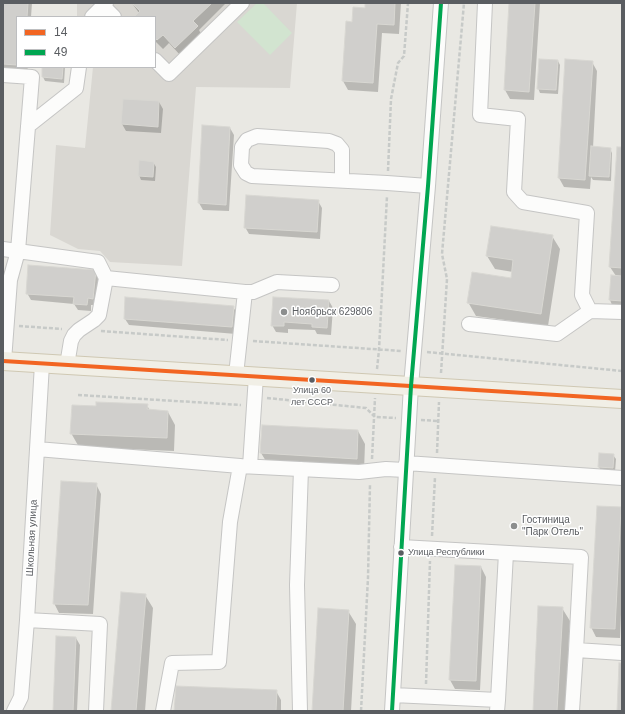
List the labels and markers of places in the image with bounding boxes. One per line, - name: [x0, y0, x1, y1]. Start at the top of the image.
- place label: Ноябрьск 629806: [292, 306, 372, 318]
- marker: Ноябрьск 629806: [279, 307, 289, 317]
- marker: Улица 60 лет СССР: [307, 375, 317, 385]
- place label: Улица 60 лет СССР: [291, 386, 333, 407]
- place label: Гостиница "Парк Отель": [522, 514, 583, 538]
- marker: Гостиница "Парк Отель": [509, 521, 519, 531]
- marker: Улица Республики: [396, 548, 406, 558]
- place label: Улица Республики: [408, 548, 485, 558]

